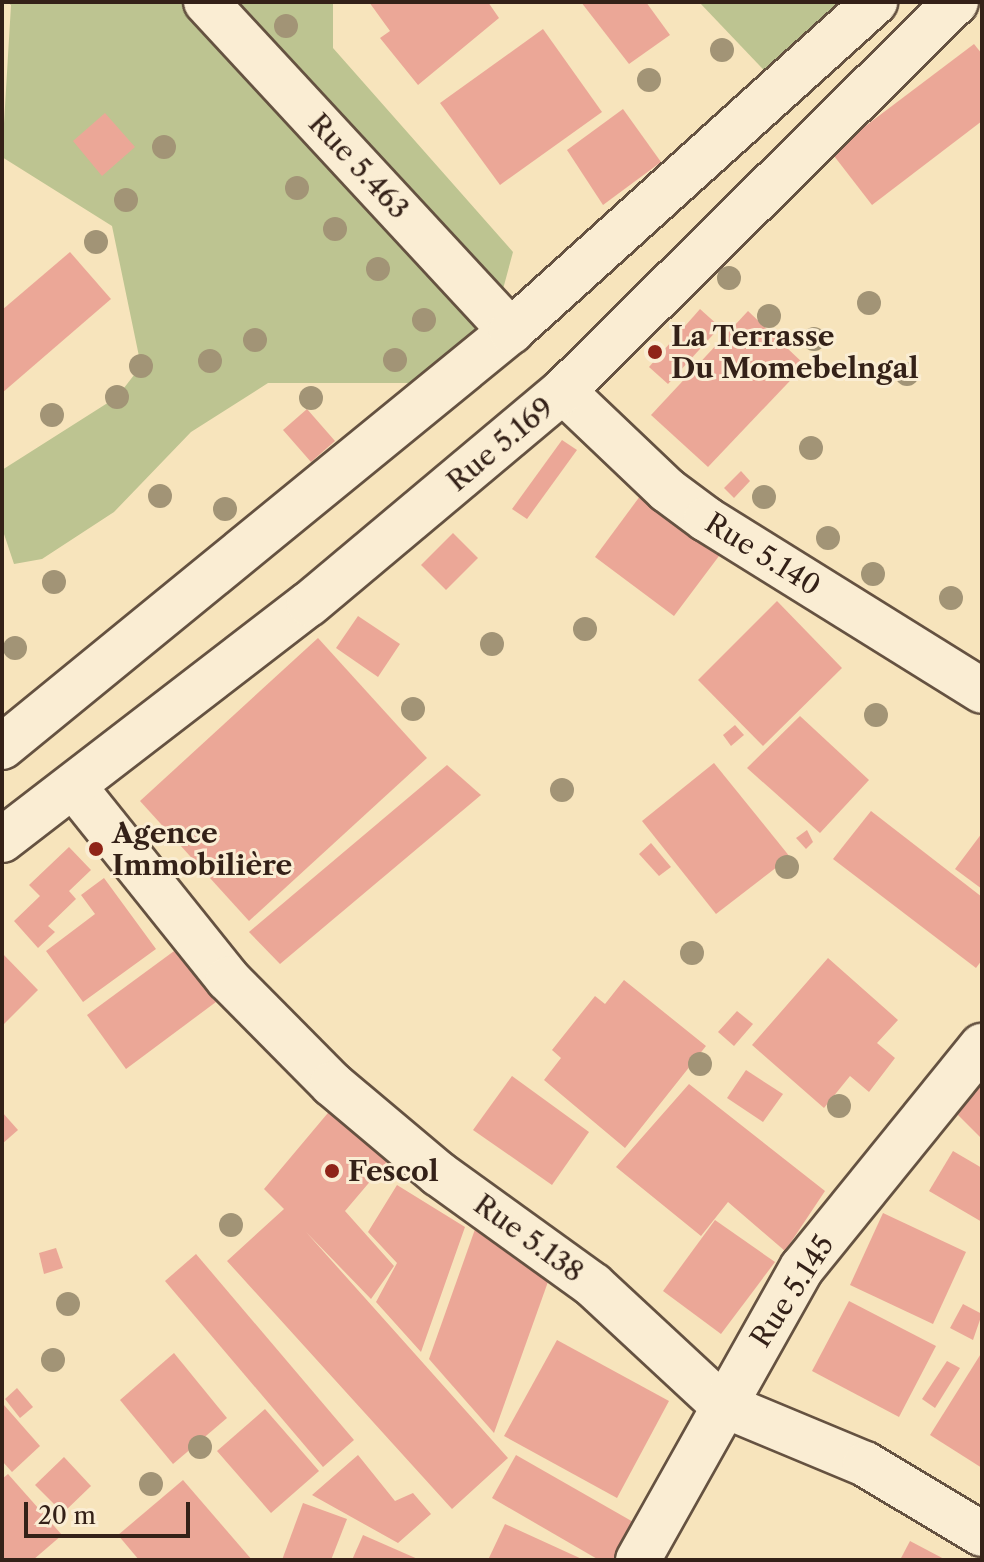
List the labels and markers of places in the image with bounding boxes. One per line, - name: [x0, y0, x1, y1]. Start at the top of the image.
- place label: La Terrasse Du Momebelngal: [671, 319, 919, 385]
- marker: La Terrasse Du Momebelngal: [646, 343, 664, 361]
- place label: Agence Immobilière: [112, 816, 292, 882]
- marker: Agence Immobilière: [87, 840, 105, 858]
- place label: Fescol: [348, 1154, 439, 1188]
- marker: Fescol: [323, 1162, 341, 1180]

